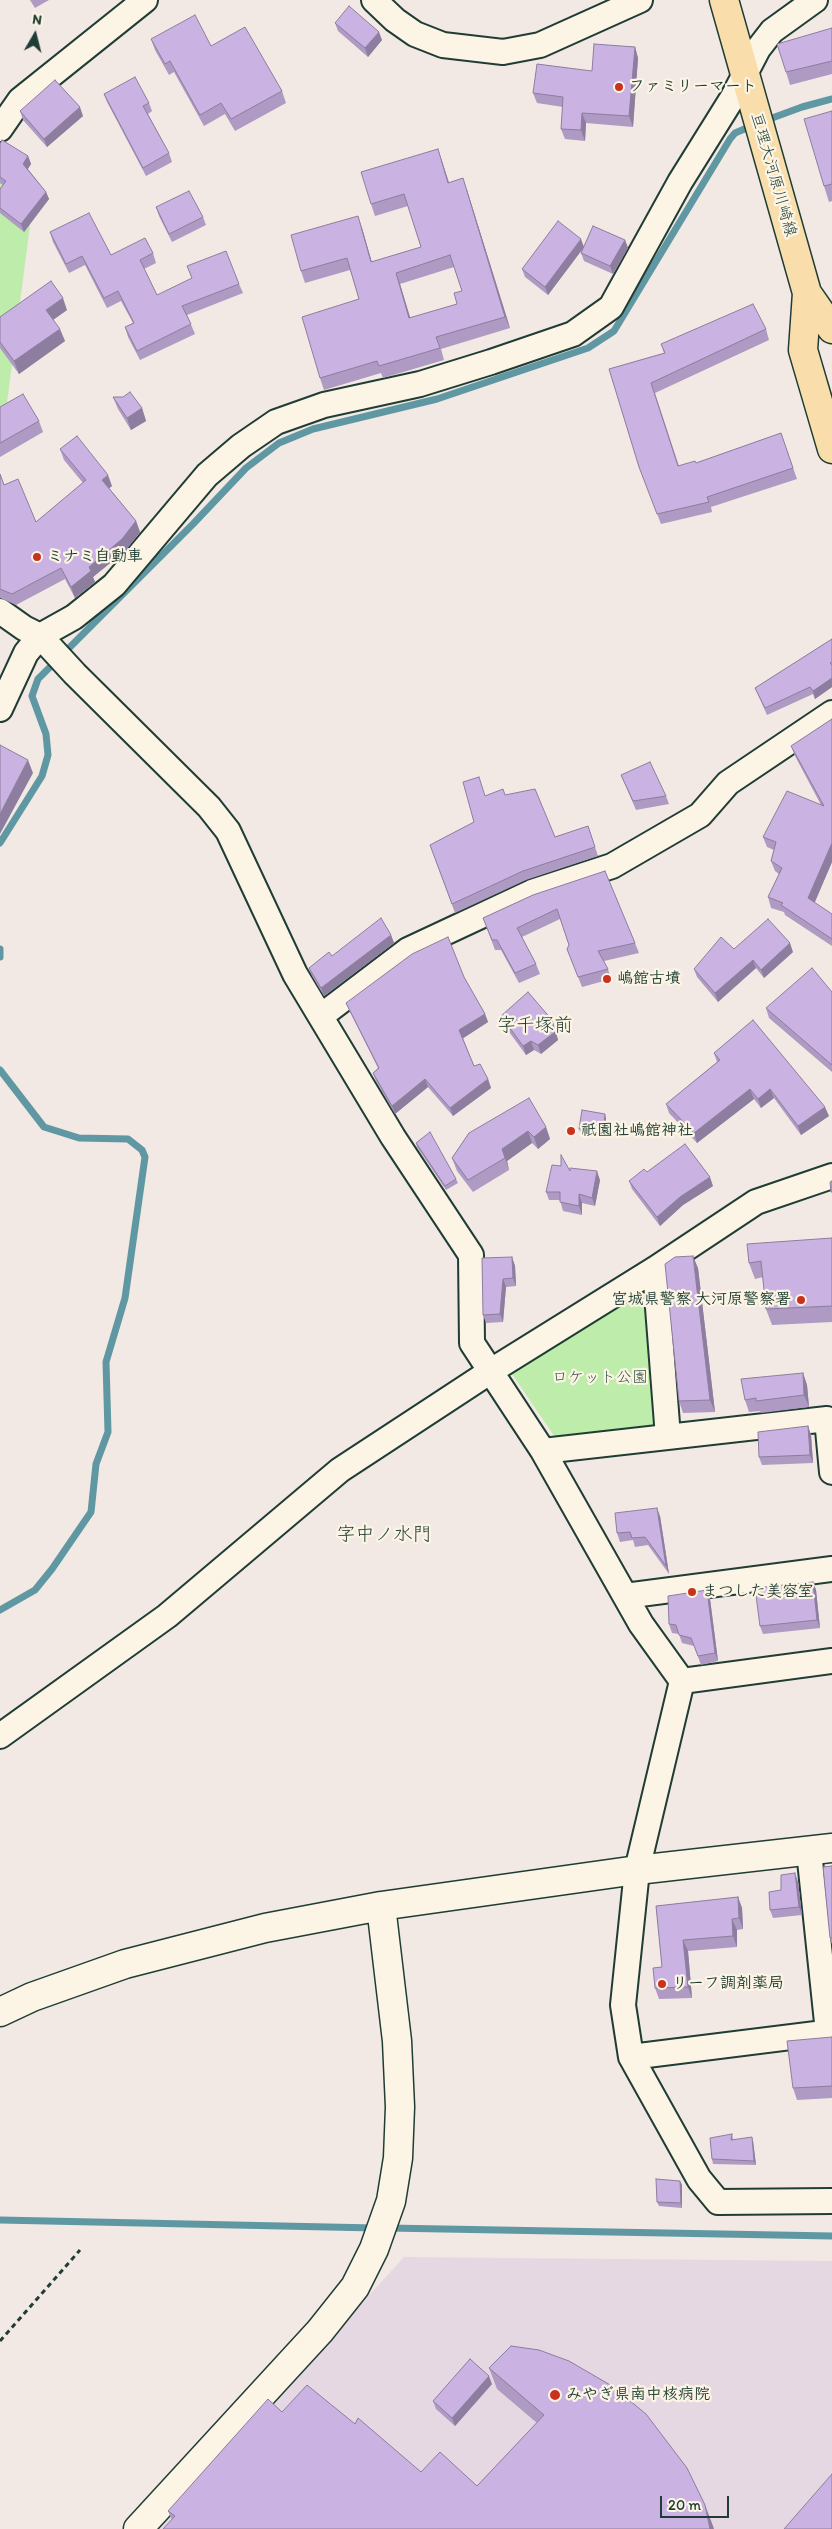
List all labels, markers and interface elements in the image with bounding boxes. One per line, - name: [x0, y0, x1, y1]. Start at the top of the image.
- north arrow: [10, 10, 60, 60]
- text: N: [31, 11, 43, 29]
- place label: ファミリーマート: [629, 77, 757, 97]
- marker: ファミリーマート: [613, 81, 625, 93]
- street label: 亘理大河原川崎線: [746, 111, 800, 239]
- place label: ミナミ自動車: [47, 547, 143, 567]
- marker: ミナミ自動車: [31, 551, 43, 563]
- place label: 嶋館古墳: [617, 969, 681, 989]
- marker: 嶋館古墳: [601, 973, 613, 985]
- district label: 字千塚前: [497, 1015, 573, 1037]
- place label: 祇園社嶋館神社: [581, 1121, 693, 1141]
- marker: 祇園社嶋館神社: [565, 1125, 577, 1137]
- place label: 宮城県警察 大河原警察署: [611, 1290, 791, 1310]
- marker: 宮城県警察 大河原警察署: [795, 1294, 807, 1306]
- park label: ロケット公園: [552, 1368, 648, 1388]
- district label: 字中ノ水門: [337, 1524, 431, 1546]
- place label: まつした美容室: [702, 1582, 814, 1602]
- marker: まつした美容室: [686, 1586, 698, 1598]
- place label: リーフ調剤薬局: [672, 1974, 784, 1994]
- marker: リーフ調剤薬局: [656, 1978, 668, 1990]
- place label: みやぎ県南中核病院: [566, 2385, 710, 2405]
- marker: みやぎ県南中核病院: [548, 2388, 562, 2402]
- scale bar: [662, 2486, 731, 2518]
- text: 20 m: [668, 2496, 701, 2514]

